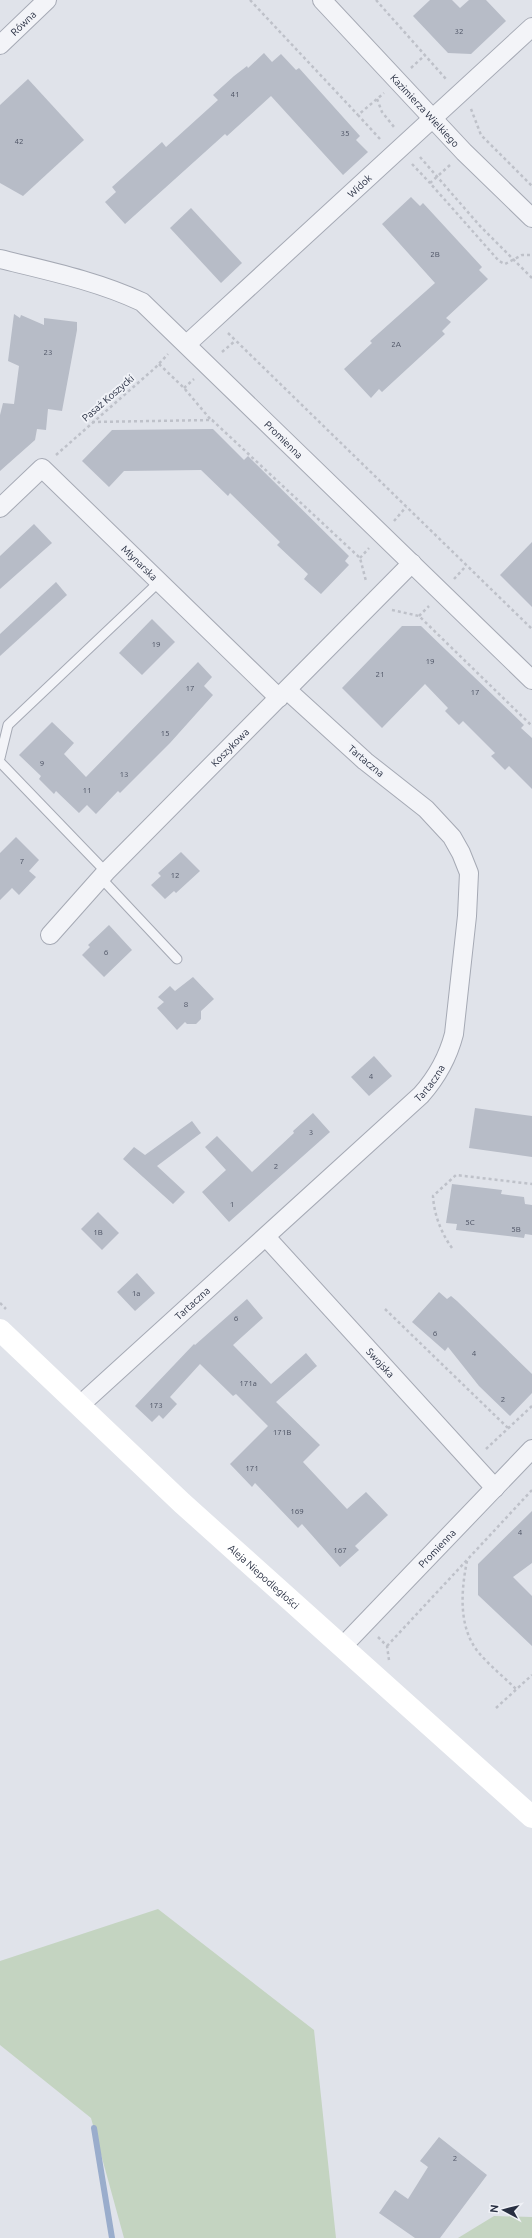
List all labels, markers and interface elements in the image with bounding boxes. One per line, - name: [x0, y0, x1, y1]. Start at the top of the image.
- street label: Równa: [8, 8, 38, 37]
- house number: 32: [454, 27, 464, 36]
- street label: Kazimierza Wielkiego: [388, 72, 462, 149]
- house number: 41: [230, 90, 240, 99]
- house number: 35: [340, 129, 350, 138]
- house number: 42: [14, 137, 24, 146]
- street label: Widok: [345, 172, 374, 199]
- house number: 2B: [430, 250, 440, 259]
- house number: 2A: [391, 340, 402, 349]
- house number: 23: [43, 348, 53, 357]
- street label: Pasaż Koszycki: [80, 372, 136, 424]
- street label: Promienna: [262, 418, 305, 460]
- street label: Młynarska: [119, 543, 160, 582]
- house number: 19: [151, 640, 161, 649]
- house number: 19: [425, 657, 435, 666]
- house number: 21: [375, 670, 385, 679]
- house number: 17: [185, 684, 195, 693]
- house number: 17: [470, 688, 480, 697]
- street label: Koszykowa: [208, 726, 251, 769]
- house number: 15: [160, 729, 170, 738]
- street label: Tartaczna: [346, 743, 386, 779]
- house number: 9: [40, 759, 44, 768]
- house number: 13: [119, 770, 129, 779]
- house number: 11: [82, 786, 92, 795]
- house number: 7: [20, 857, 24, 866]
- house number: 12: [170, 871, 180, 880]
- house number: 6: [104, 948, 109, 957]
- house number: 8: [184, 1000, 189, 1009]
- street label: Tartaczna: [412, 1063, 447, 1104]
- house number: 4: [369, 1072, 374, 1081]
- house number: 3: [309, 1128, 313, 1137]
- house number: 2: [274, 1162, 278, 1171]
- house number: 1: [230, 1200, 234, 1209]
- house number: 5C: [465, 1218, 475, 1227]
- house number: 5B: [511, 1225, 521, 1234]
- house number: 1B: [93, 1228, 103, 1237]
- street label: Tartaczna: [172, 1284, 212, 1322]
- house number: 1a: [132, 1289, 140, 1298]
- house number: 6: [234, 1314, 239, 1323]
- house number: 6: [433, 1329, 438, 1338]
- street label: Swojska: [364, 1346, 397, 1380]
- house number: 4: [472, 1349, 477, 1358]
- house number: 171a: [239, 1379, 257, 1388]
- house number: 2: [501, 1395, 505, 1404]
- house number: 173: [149, 1401, 163, 1410]
- house number: 171B: [273, 1428, 291, 1437]
- house number: 171: [245, 1464, 259, 1473]
- house number: 169: [290, 1507, 304, 1516]
- street label: Promienna: [416, 1527, 458, 1570]
- house number: 4: [518, 1528, 523, 1537]
- street label: Aleja Niepodległości: [226, 1542, 301, 1611]
- house number: 167: [333, 1546, 347, 1555]
- house number: 2: [453, 2154, 457, 2163]
- north arrow: [484, 2190, 524, 2230]
- text: N: [488, 2204, 501, 2214]

